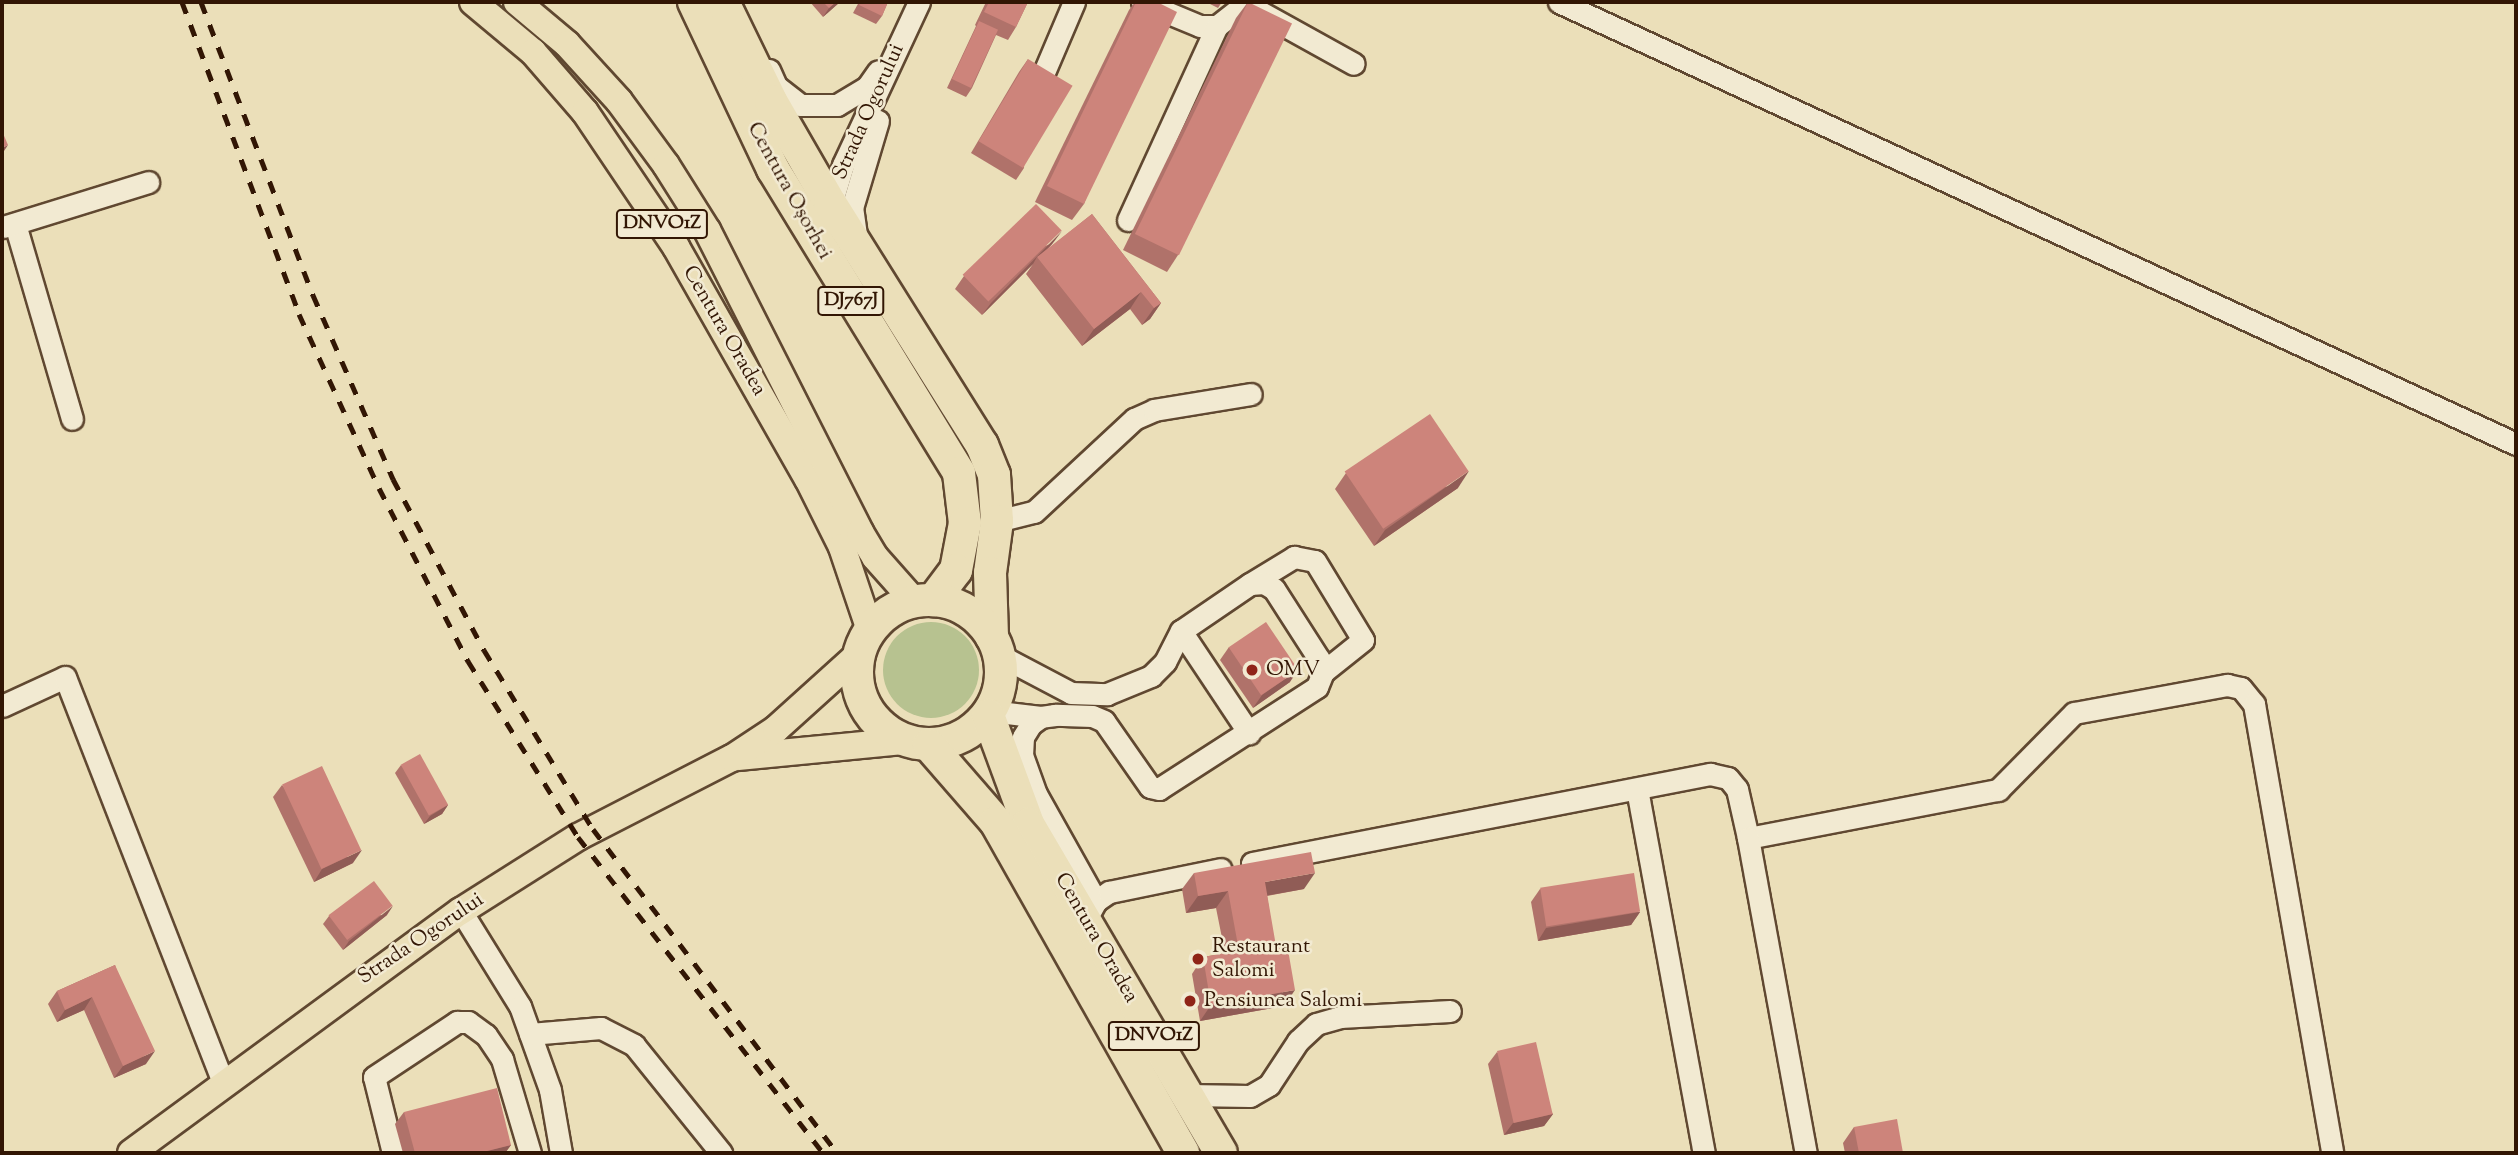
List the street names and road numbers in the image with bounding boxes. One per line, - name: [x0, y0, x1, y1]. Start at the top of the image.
- street label: Strada Ogorului: [828, 40, 910, 184]
- street label: Centura Oșorhei: [741, 118, 837, 264]
- road number: DNVO1Z: [615, 208, 709, 240]
- street label: Centura Oradea: [677, 262, 771, 400]
- road number: DJ767J: [816, 286, 886, 316]
- street label: Centura Oradea: [1049, 869, 1143, 1007]
- street label: Strada Ogorului: [353, 888, 489, 990]
- road number: DNVO1Z: [1107, 1020, 1201, 1052]

